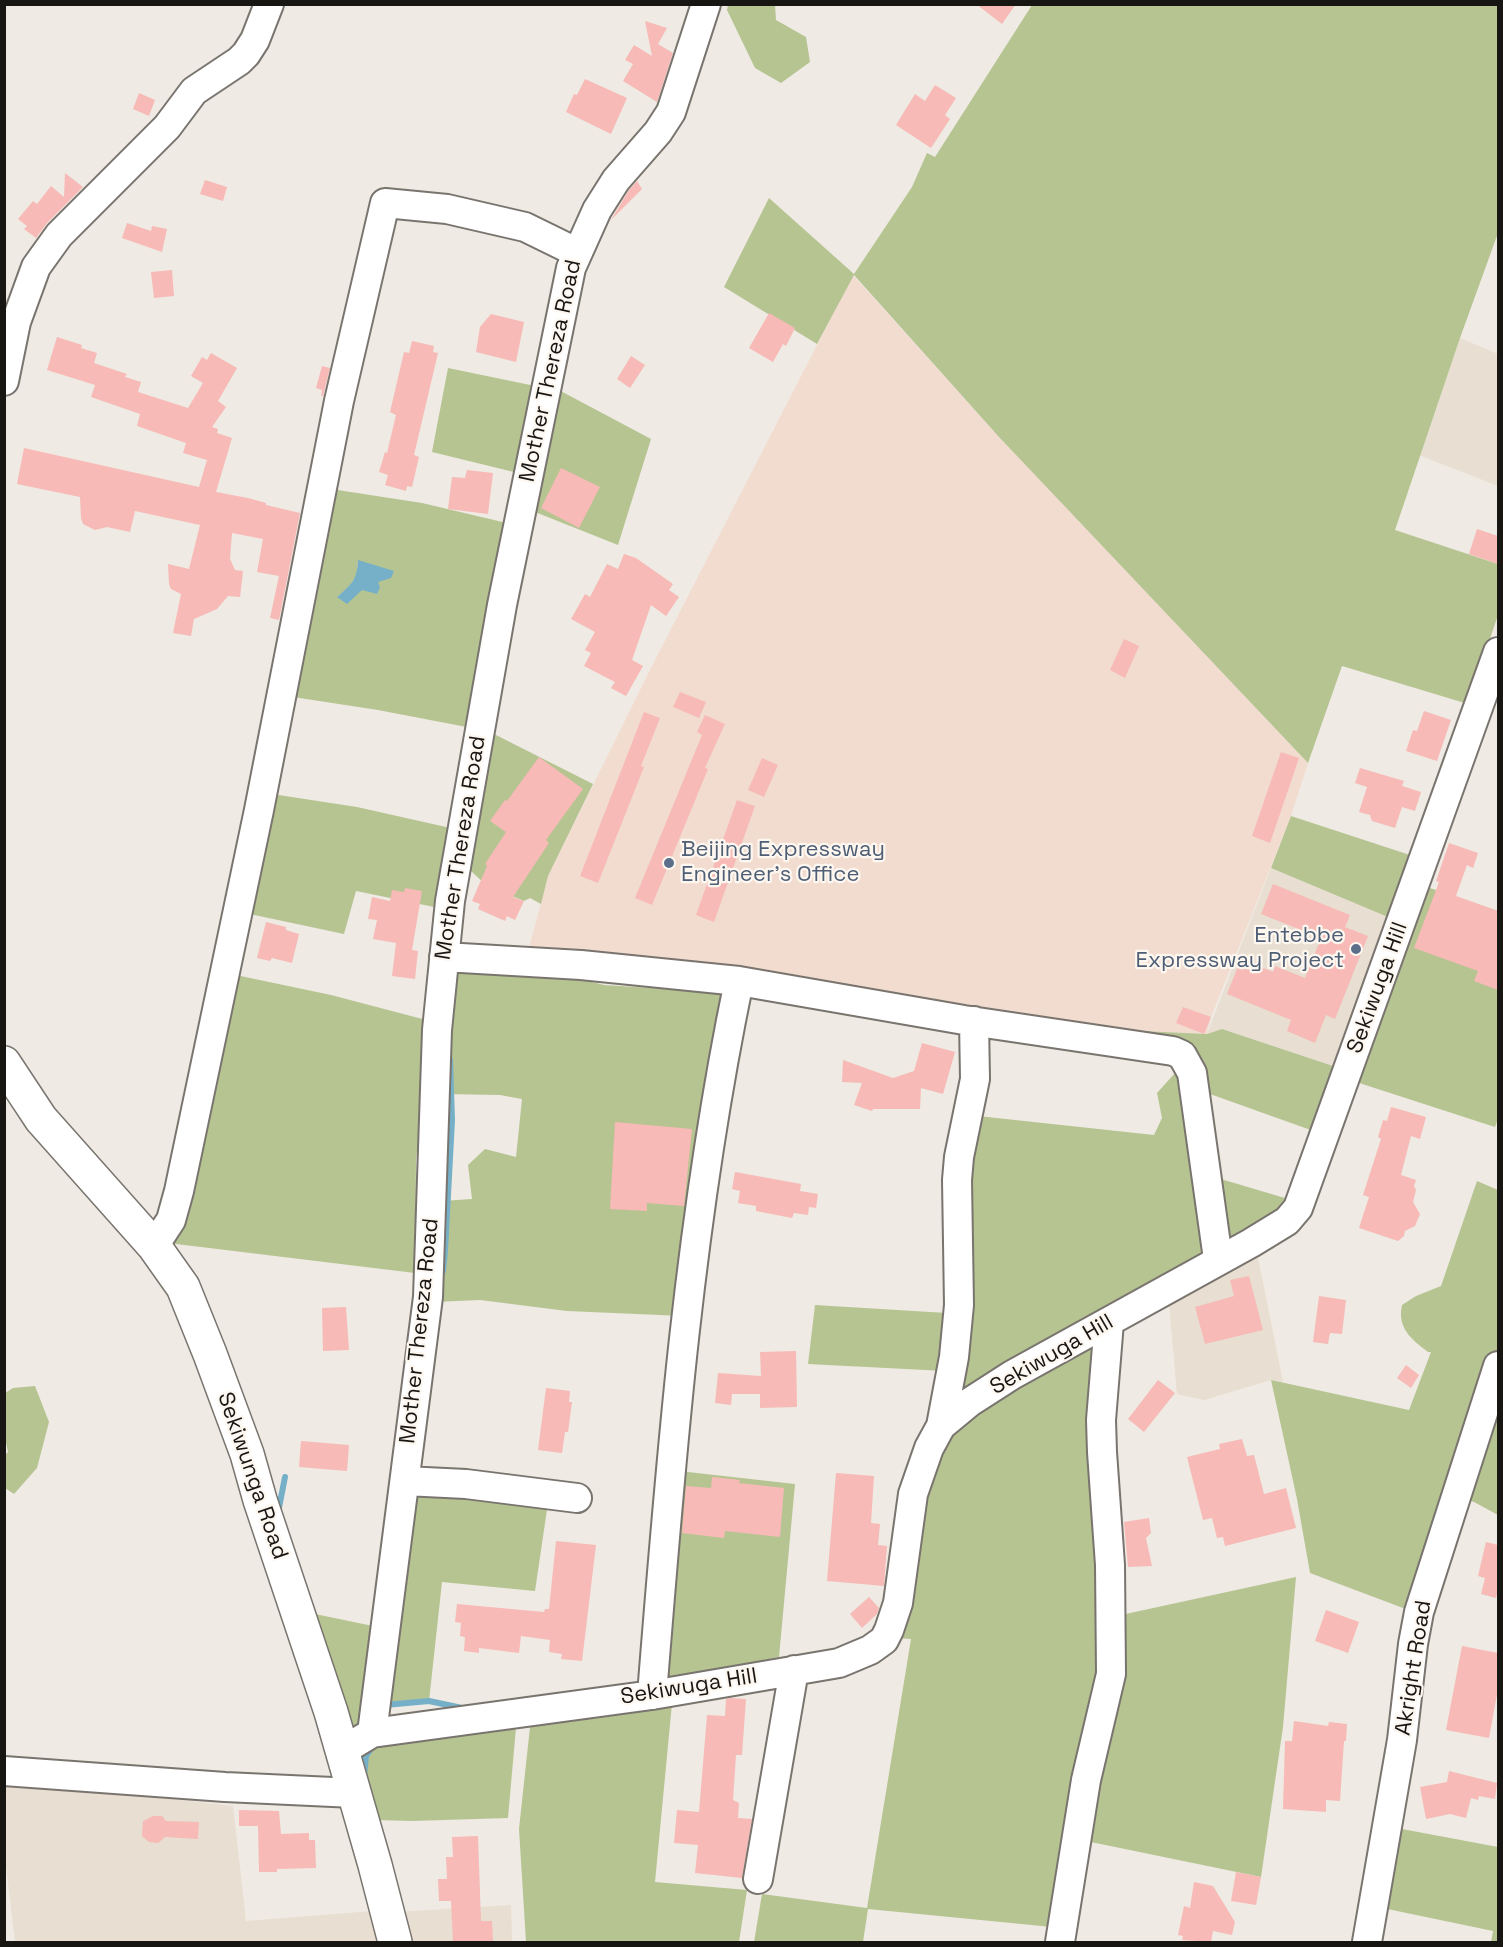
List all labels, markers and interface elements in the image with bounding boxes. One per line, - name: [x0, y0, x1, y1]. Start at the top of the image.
- street label: Mother Thereza Road: [515, 258, 587, 484]
- street label: Mother Thereza Road: [430, 734, 492, 962]
- place label: Beijing Expressway Engineer's Office: [681, 837, 885, 888]
- marker: Beijing Expressway Engineer's Office: [662, 856, 676, 870]
- street label: Sekiwuga Hill: [1342, 919, 1414, 1057]
- place label: Entebbe Expressway Project: [1136, 923, 1344, 974]
- marker: Entebbe Expressway Project: [1349, 942, 1363, 956]
- street label: Mother Thereza Road: [395, 1217, 445, 1445]
- street label: Sekiwuga Hill: [986, 1309, 1118, 1401]
- street label: Sekiwunga Road: [211, 1389, 293, 1563]
- street label: Akright Road: [1390, 1599, 1438, 1737]
- street label: Sekiwuga Hill: [619, 1663, 759, 1711]

